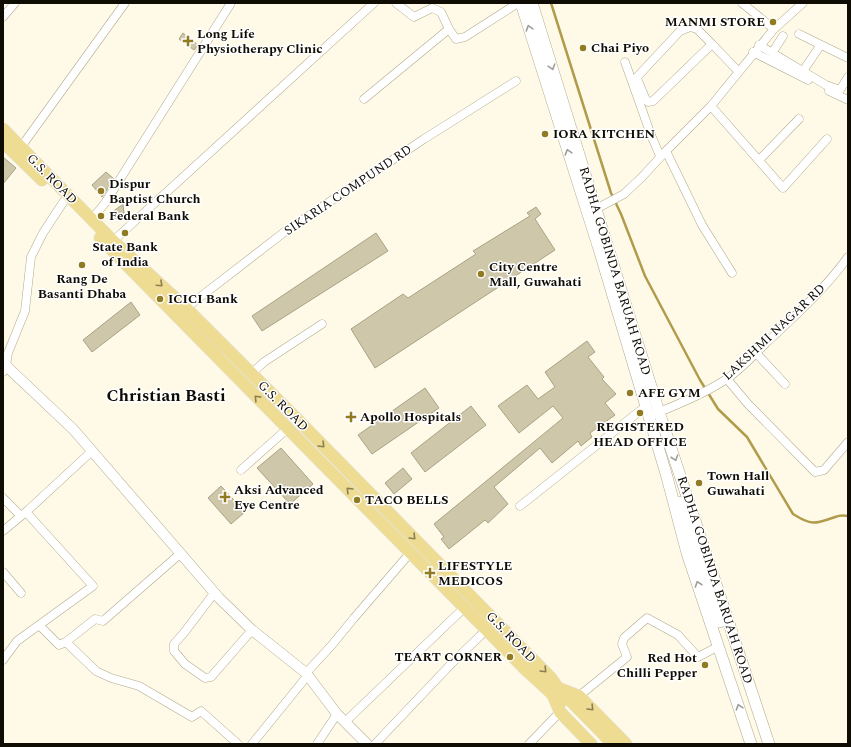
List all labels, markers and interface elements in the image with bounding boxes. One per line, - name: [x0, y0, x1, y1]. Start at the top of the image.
- place label: MANMI STORE: [665, 12, 765, 32]
- marker: MANMI STORE: [768, 17, 778, 27]
- place label: Long Life Physiotherapy Clinic: [197, 24, 323, 59]
- one-way arrow: [525, 24, 533, 31]
- marker: Long Life Physiotherapy Clinic: [182, 35, 194, 47]
- place label: Chai Piyo: [591, 38, 649, 58]
- marker: Chai Piyo: [578, 43, 588, 53]
- one-way arrow: [547, 63, 556, 70]
- place label: IORA KITCHEN: [553, 124, 656, 144]
- marker: IORA KITCHEN: [540, 129, 550, 139]
- street label: SIKARIA COMPUND RD: [280, 140, 416, 240]
- one-way arrow: [564, 148, 573, 155]
- street label: G.S. ROAD: [22, 149, 82, 209]
- street label: RADHA GOBINDA BARUAH ROAD: [574, 164, 656, 378]
- place label: Dispur Baptist Church: [109, 174, 201, 209]
- marker: Dispur Baptist Church: [96, 186, 106, 196]
- place label: Federal Bank: [109, 206, 189, 226]
- marker: Federal Bank: [96, 211, 106, 221]
- marker: State Bank of India: [120, 228, 130, 238]
- place label: State Bank of India: [92, 237, 158, 272]
- place label: City Centre Mall, Guwahati: [489, 257, 582, 292]
- marker: Rang De Basanti Dhaba: [77, 260, 87, 270]
- place label: Rang De Basanti Dhaba: [38, 269, 127, 304]
- marker: City Centre Mall, Guwahati: [476, 269, 486, 279]
- street label: LAKSHMI NAGAR RD: [718, 279, 830, 385]
- one-way arrow: [155, 280, 163, 287]
- place label: ICICI Bank: [168, 289, 238, 309]
- marker: ICICI Bank: [155, 294, 165, 304]
- street label: G.S. ROAD: [253, 376, 313, 436]
- district label: Christian Basti: [106, 383, 226, 409]
- place label: AFE GYM: [638, 383, 701, 403]
- marker: AFE GYM: [625, 388, 635, 398]
- one-way arrow: [254, 395, 262, 403]
- place label: Apollo Hospitals: [360, 407, 461, 427]
- marker: REGISTERED HEAD OFFICE: [635, 408, 645, 418]
- marker: Apollo Hospitals: [345, 411, 357, 423]
- place label: REGISTERED HEAD OFFICE: [593, 417, 687, 452]
- one-way arrow: [317, 440, 325, 448]
- one-way arrow: [670, 455, 678, 462]
- place label: Town Hall Guwahati: [707, 466, 769, 501]
- street label: RADHA GOBINDA BARUAH ROAD: [672, 474, 758, 686]
- marker: Town Hall Guwahati: [694, 478, 704, 488]
- place label: Aksi Advanced Eye Centre: [234, 480, 324, 515]
- one-way arrow: [346, 487, 354, 495]
- place label: TACO BELLS: [365, 490, 448, 510]
- marker: Aksi Advanced Eye Centre: [219, 491, 231, 503]
- marker: TACO BELLS: [352, 495, 362, 505]
- one-way arrow: [408, 532, 416, 540]
- place label: LIFESTYLE MEDICOS: [438, 556, 513, 591]
- marker: LIFESTYLE MEDICOS: [425, 568, 435, 578]
- one-way arrow: [694, 580, 703, 587]
- street label: G.S. ROAD: [481, 607, 541, 667]
- place label: TEART CORNER: [394, 647, 503, 667]
- place label: Red Hot Chilli Pepper: [617, 648, 697, 683]
- marker: TEART CORNER: [505, 652, 515, 662]
- marker: Red Hot Chilli Pepper: [700, 660, 710, 670]
- one-way arrow: [539, 665, 547, 673]
- one-way arrow: [586, 703, 594, 711]
- one-way arrow: [735, 704, 744, 711]

